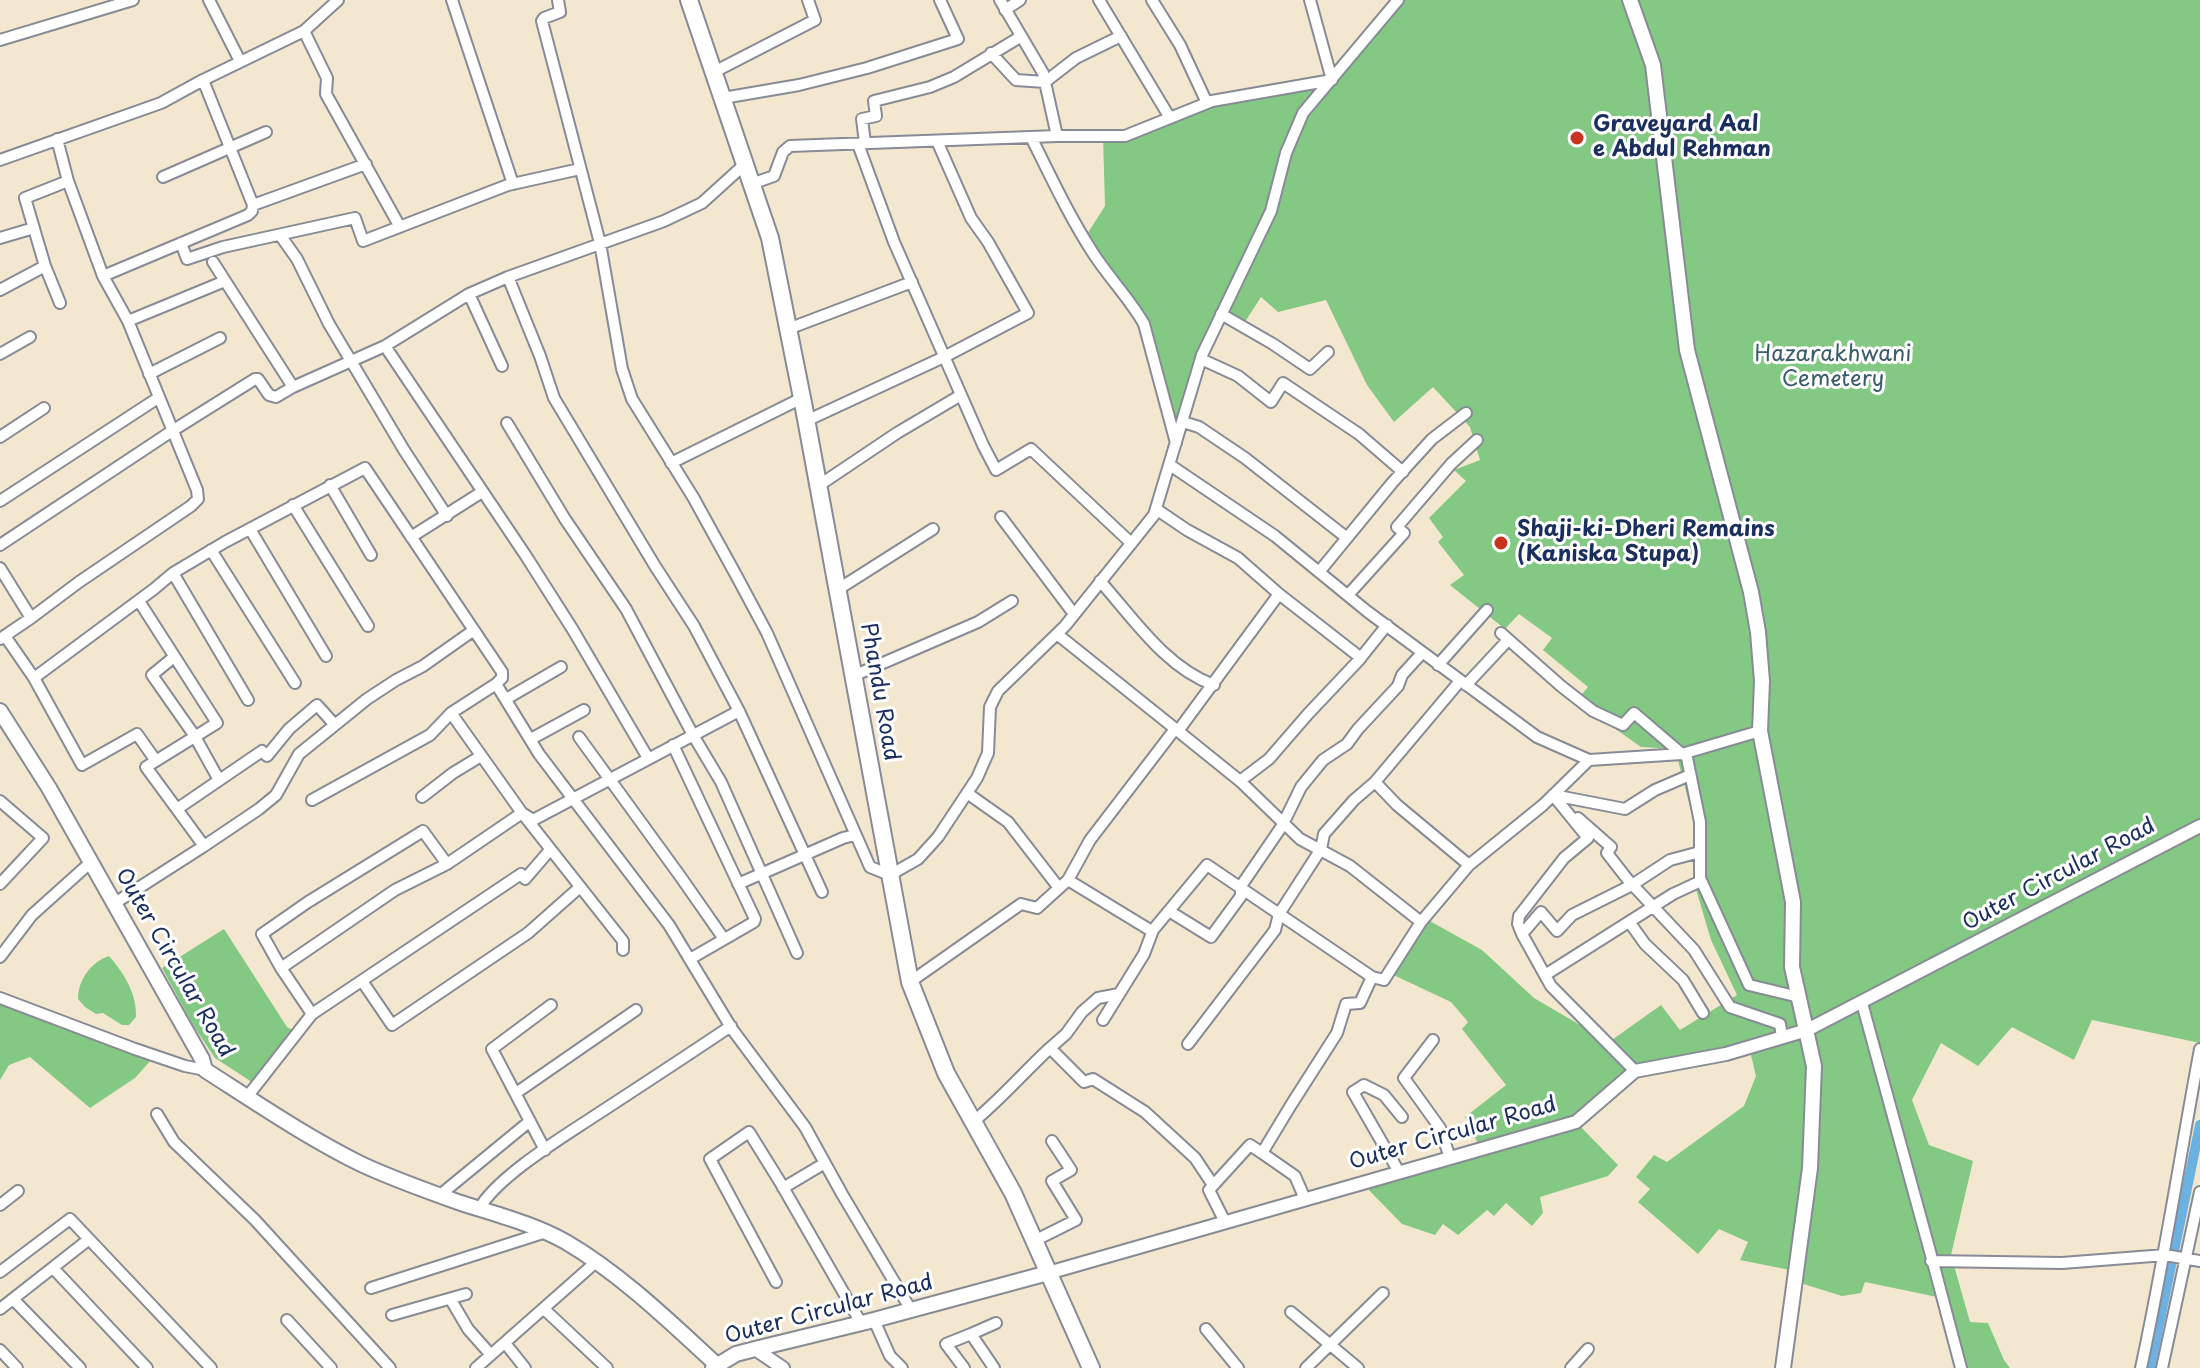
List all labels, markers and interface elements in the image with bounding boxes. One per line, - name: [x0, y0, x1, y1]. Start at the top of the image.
- place label: Graveyard Aal e Abdul Rehman: [1593, 112, 1771, 164]
- marker: Graveyard Aal e Abdul Rehman: [1568, 129, 1586, 147]
- park label: Hazarakhwani Cemetery: [1755, 342, 1911, 394]
- place label: Shaji-ki-Dheri Remains (Kaniska Stupa): [1517, 517, 1775, 568]
- marker: Shaji-ki-Dheri Remains (Kaniska Stupa): [1492, 534, 1510, 552]
- street label: Phandu Road: [854, 621, 904, 763]
- street label: Outer Circular Road: [1958, 813, 2160, 937]
- street label: Outer Circular Road: [109, 864, 239, 1062]
- street label: Outer Circular Road: [1346, 1092, 1560, 1176]
- street label: Outer Circular Road: [722, 1270, 936, 1350]

